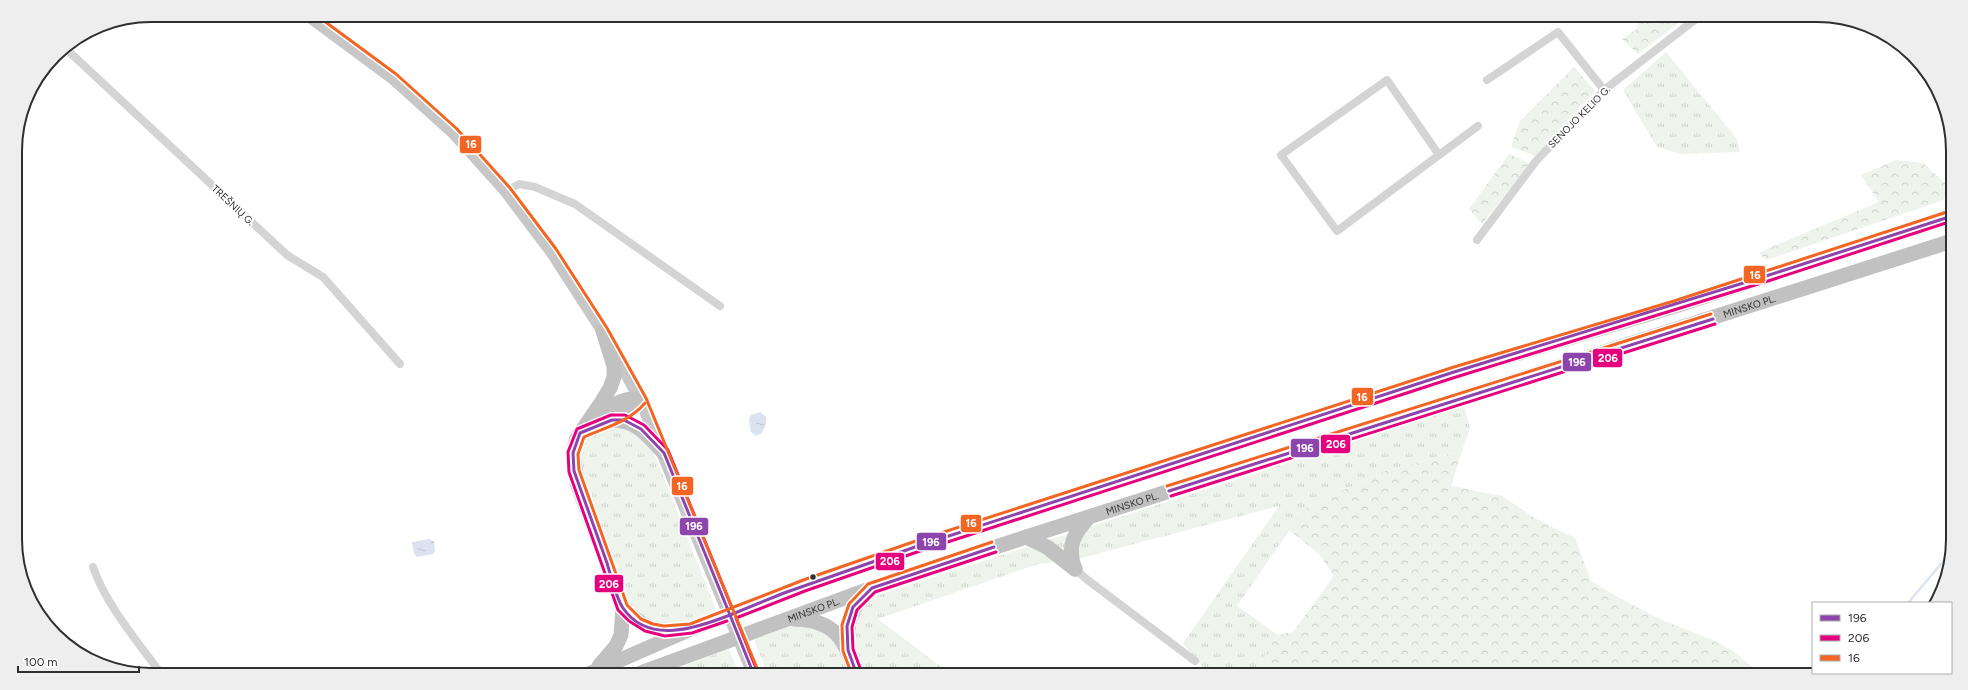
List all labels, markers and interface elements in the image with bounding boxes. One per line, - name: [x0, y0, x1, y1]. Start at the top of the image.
- street label: SENOJO KELIO G.: [1545, 83, 1613, 151]
- line badge: 16: [459, 135, 482, 154]
- text: 16: [465, 138, 477, 151]
- street label: TREŠNIŲ G.: [209, 182, 257, 228]
- line badge: 16: [1743, 265, 1766, 284]
- text: 16: [1749, 269, 1761, 282]
- street label: MINSKO PL.: [1721, 291, 1777, 320]
- line badge: 206: [1592, 348, 1623, 368]
- line badge: 196: [1562, 352, 1592, 372]
- text: 206: [1598, 352, 1619, 365]
- text: 196: [1568, 356, 1586, 369]
- line badge: 16: [1351, 387, 1374, 406]
- text: 16: [1356, 391, 1368, 404]
- line badge: 206: [1320, 434, 1351, 454]
- line badge: 196: [1290, 438, 1320, 458]
- text: 206: [1326, 438, 1347, 451]
- text: 196: [1296, 442, 1314, 455]
- line badge: 16: [671, 476, 694, 496]
- text: 16: [676, 480, 688, 493]
- street label: MINSKO PL.: [1104, 489, 1160, 518]
- line badge: 16: [960, 514, 982, 533]
- line badge: 196: [679, 517, 709, 536]
- text: 16: [965, 517, 977, 530]
- text: 196: [685, 520, 703, 533]
- line badge: 196: [916, 532, 947, 551]
- text: 196: [922, 536, 940, 549]
- line badge: 206: [875, 552, 905, 571]
- text: 206: [880, 555, 901, 568]
- unlabelled marker: [808, 572, 818, 582]
- line badge: 206: [594, 574, 624, 593]
- text: 206: [599, 578, 620, 591]
- street label: MINSKO PL.: [786, 594, 841, 625]
- legend: [1812, 602, 1952, 674]
- text: 196: [1848, 611, 1867, 625]
- text: 206: [1848, 631, 1869, 645]
- scale bar: [18, 648, 139, 674]
- text: 16: [1848, 651, 1860, 665]
- text: 100 m: [24, 655, 58, 669]

